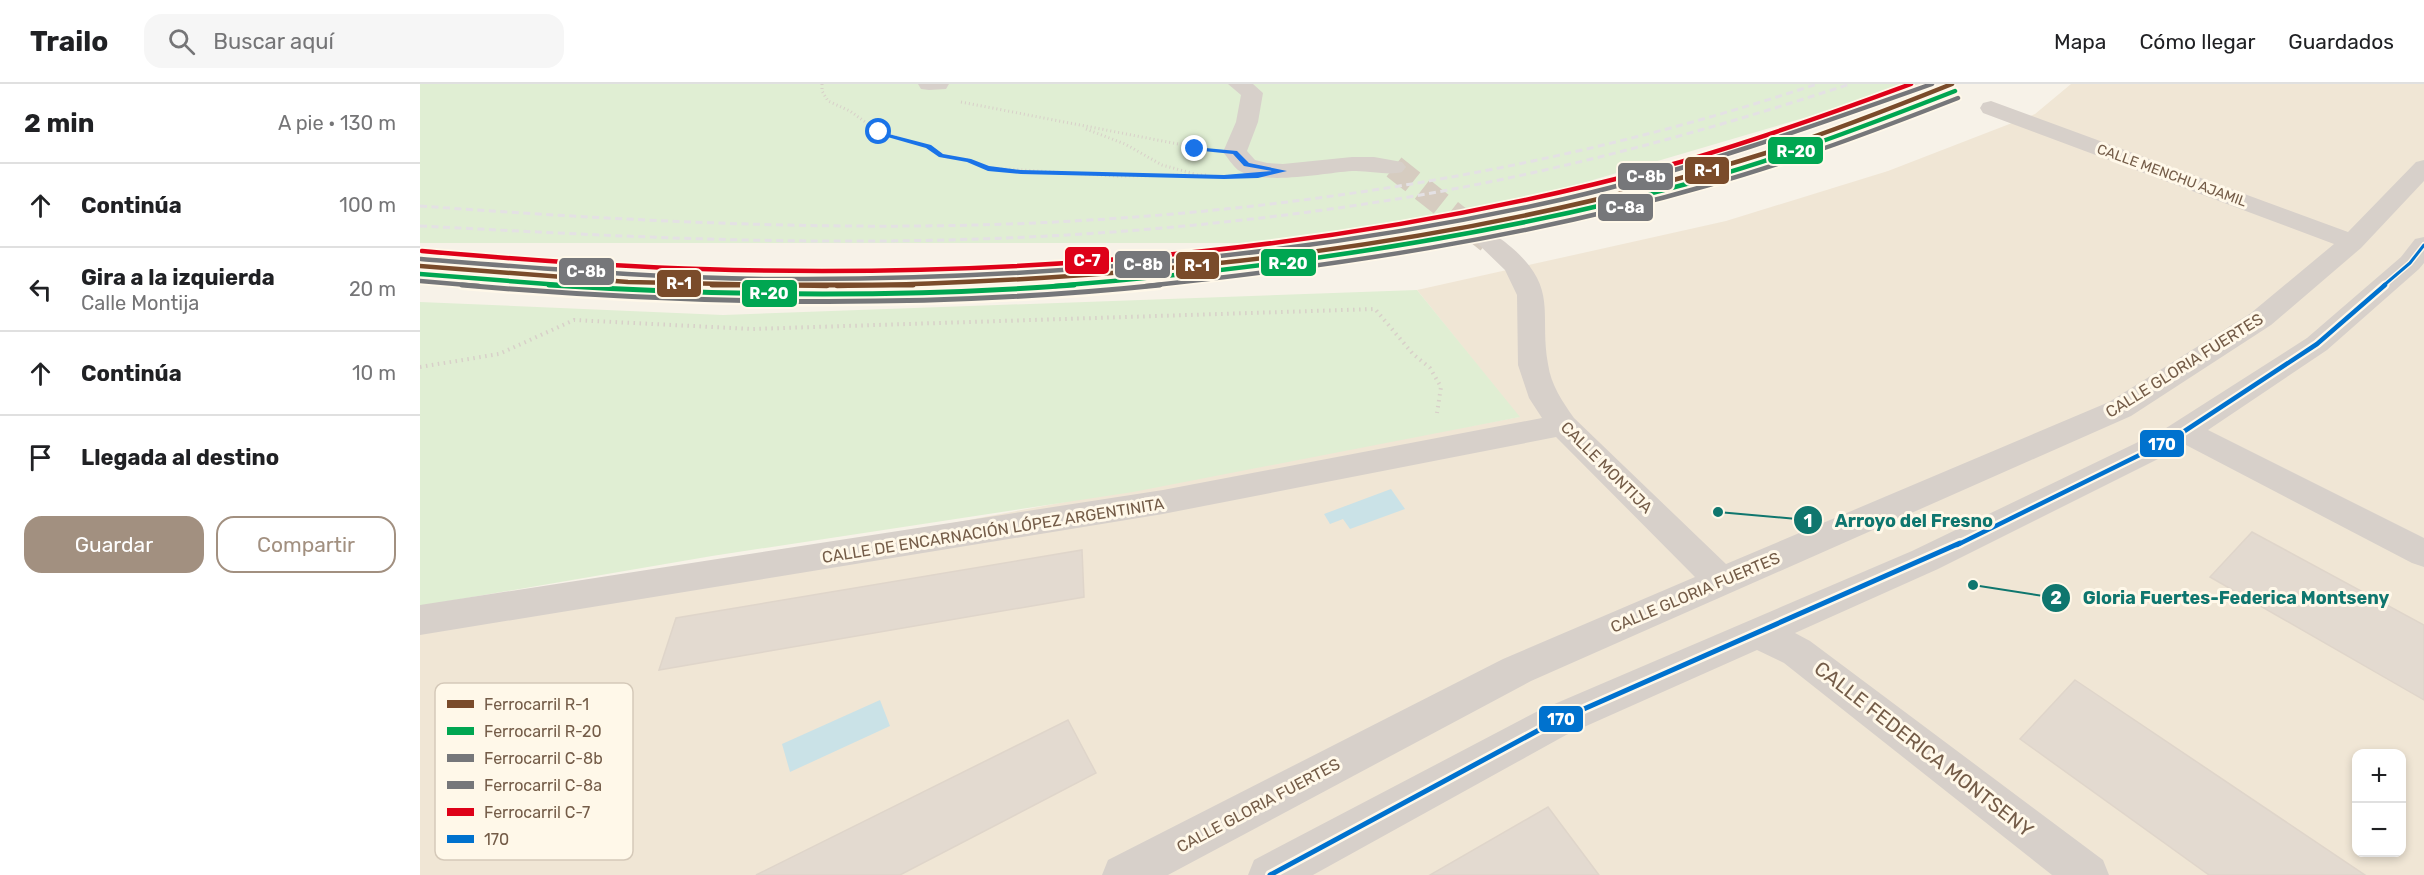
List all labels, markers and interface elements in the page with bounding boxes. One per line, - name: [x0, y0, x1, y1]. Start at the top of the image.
- search box: [144, 14, 564, 68]
- text: Trailo: [30, 25, 108, 58]
- icon: search: [165, 25, 198, 58]
- text: Buscar aquí: [213, 28, 334, 55]
- text: Mapa: [2054, 29, 2106, 54]
- text: Cómo llegar: [2139, 29, 2255, 54]
- text: Guardados: [2288, 29, 2394, 54]
- text: 2 min: [24, 108, 94, 139]
- text: A pie · 130 m: [278, 111, 396, 135]
- route start: [865, 118, 891, 144]
- route end: [1181, 135, 1207, 161]
- line badge: R-20: [1767, 136, 1824, 165]
- street label: CALLE MENCHU AJAMIL: [2095, 140, 2249, 211]
- text: R-20: [1776, 142, 1816, 161]
- line badge: R-1: [1684, 156, 1730, 185]
- text: R-1: [1694, 161, 1720, 180]
- line badge: C-8b: [1617, 162, 1674, 191]
- text: C-8b: [1626, 167, 1666, 186]
- icon: ahead: [24, 189, 57, 222]
- text: Continúa: [81, 192, 182, 219]
- text: 100 m: [339, 193, 396, 217]
- line badge: C-8a: [1597, 193, 1654, 222]
- text: C-8a: [1605, 198, 1645, 217]
- line badge: C-7: [1064, 246, 1110, 275]
- line badge: R-20: [1260, 248, 1317, 277]
- line badge: C-8b: [1114, 250, 1171, 279]
- text: C-7: [1073, 251, 1101, 270]
- line badge: R-1: [1175, 251, 1220, 280]
- text: R-20: [1268, 254, 1308, 273]
- text: C-8b: [1123, 255, 1163, 274]
- text: R-1: [1184, 256, 1210, 275]
- line badge: C-8b: [558, 257, 615, 286]
- text: C-8b: [566, 262, 606, 281]
- text: Gira a la izquierda: [81, 264, 275, 291]
- line badge: R-1: [656, 269, 702, 298]
- icon: left: [24, 273, 57, 306]
- text: R-1: [666, 274, 692, 293]
- text: 20 m: [349, 277, 396, 301]
- line badge: R-20: [741, 279, 798, 308]
- text: R-20: [749, 284, 789, 303]
- text: Calle Montija: [81, 291, 199, 315]
- street label: CALLE GLORIA FUERTES: [2102, 309, 2267, 422]
- icon: ahead: [24, 357, 57, 390]
- text: Continúa: [81, 360, 182, 387]
- text: 10 m: [352, 361, 396, 385]
- street label: CALLE MONTIJA: [1557, 418, 1657, 517]
- line badge: 170: [2139, 429, 2185, 458]
- text: 170: [2148, 435, 2176, 454]
- icon: arrive: [24, 441, 57, 474]
- text: Llegada al destino: [81, 444, 279, 471]
- street label: CALLE DE ENCARNACIÓN LÓPEZ ARGENTINITA: [820, 493, 1166, 567]
- callout: Arroyo del Fresno: [1793, 502, 2005, 538]
- text: 1: [1804, 510, 1812, 532]
- text: Arroyo del Fresno: [1835, 510, 1993, 532]
- button: Guardar: [24, 516, 204, 573]
- button: Compartir: [216, 516, 396, 573]
- street label: CALLE GLORIA FUERTES: [1608, 548, 1783, 637]
- callout: Gloria Fuertes-Federica Montseny: [2041, 580, 2401, 616]
- text: 2: [2050, 587, 2062, 609]
- text: Gloria Fuertes-Federica Montseny: [2083, 587, 2389, 609]
- street label: CALLE FEDERICA MONTSENY: [1810, 656, 2038, 842]
- legend: [435, 683, 633, 860]
- text: Ferrocarril R-1: [484, 695, 589, 714]
- line badge: 170: [1538, 705, 1584, 733]
- text: 170: [1547, 710, 1575, 729]
- text: Ferrocarril R-20: [484, 722, 602, 741]
- text: Ferrocarril C-8b: [484, 749, 603, 768]
- map controls: [2352, 749, 2406, 857]
- button: +: [2352, 749, 2406, 803]
- street label: CALLE GLORIA FUERTES: [1173, 754, 1343, 857]
- text: Ferrocarril C-8a: [484, 776, 602, 795]
- text: Ferrocarril C-7: [484, 803, 590, 822]
- button: −: [2352, 803, 2406, 857]
- text: 170: [484, 830, 509, 849]

